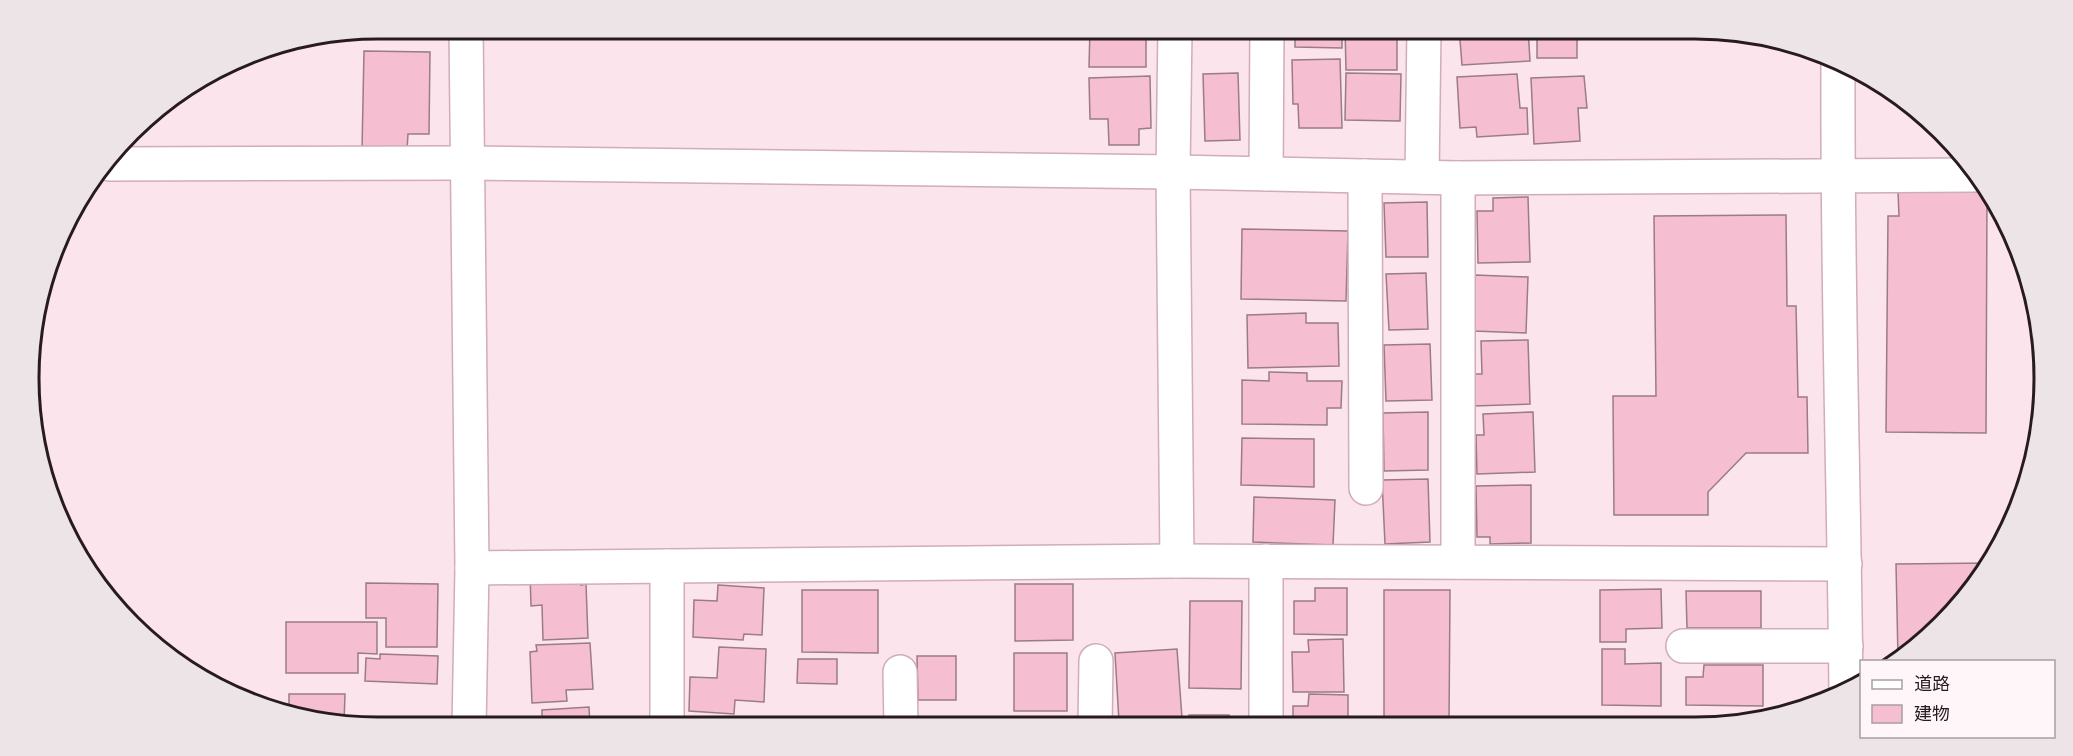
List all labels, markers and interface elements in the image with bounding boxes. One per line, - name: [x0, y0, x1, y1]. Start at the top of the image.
- legend: [1860, 660, 2055, 738]
- text: 道路: [1914, 673, 1950, 693]
- text: 建物: [1914, 703, 1950, 723]

